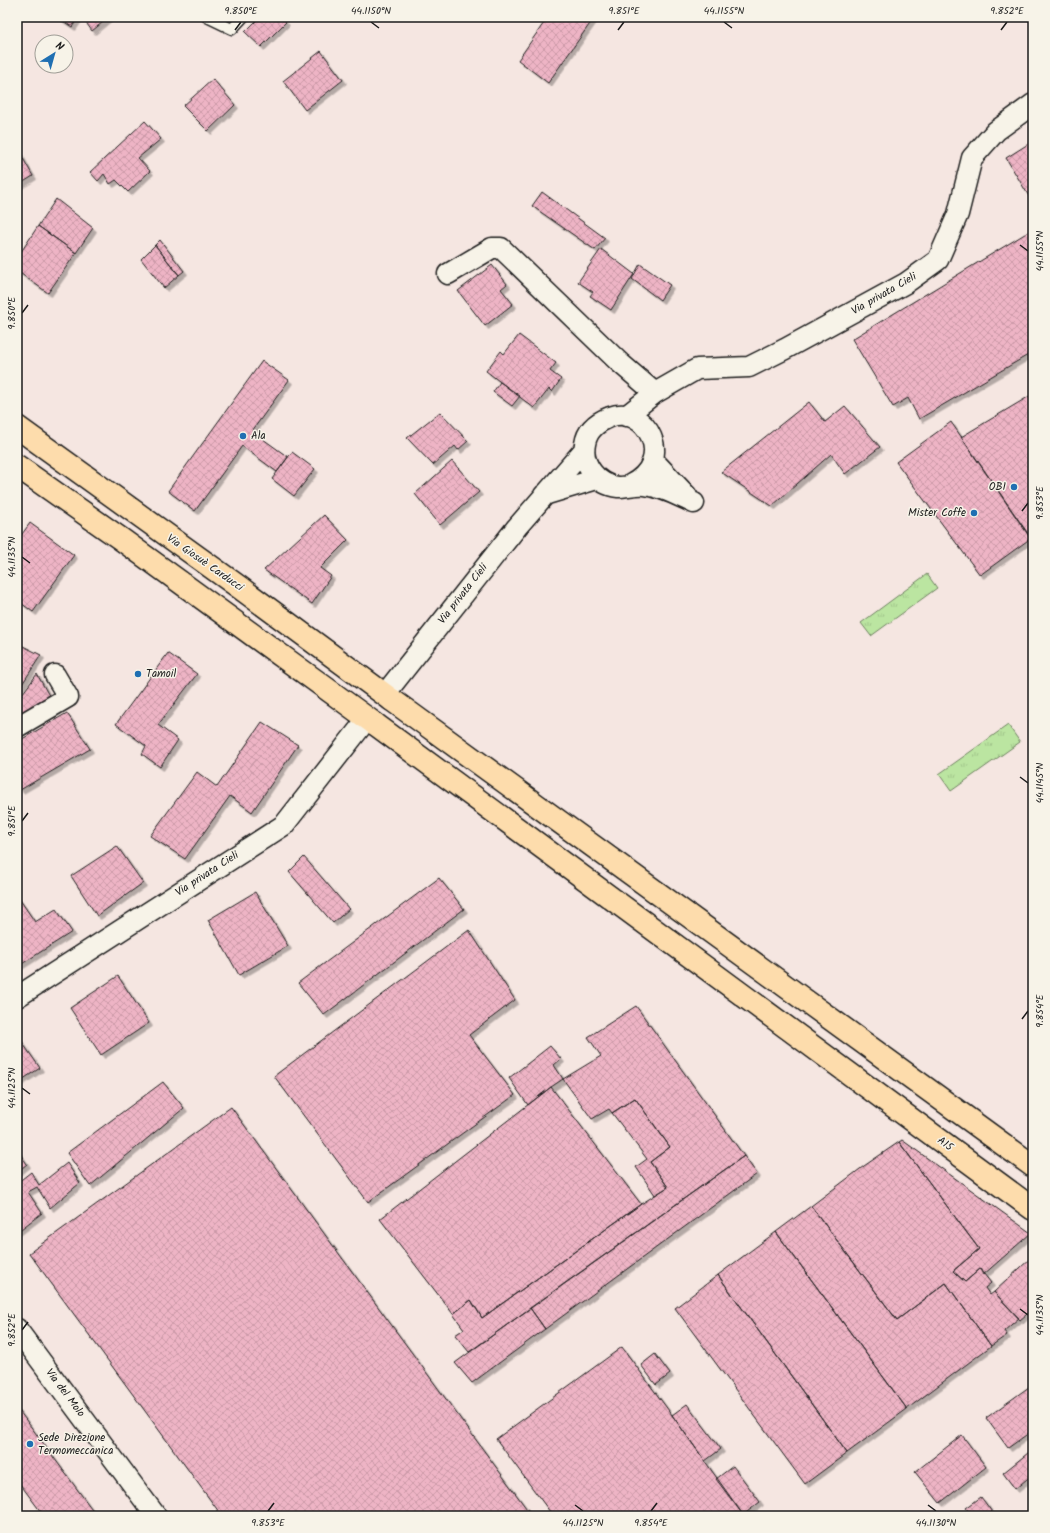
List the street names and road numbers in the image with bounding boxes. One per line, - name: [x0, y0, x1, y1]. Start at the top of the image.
- street label: Via privata Cieli: [848, 268, 920, 320]
- street label: Via Giosuè Carducci: [163, 530, 247, 596]
- street label: Via privata Cieli: [434, 560, 493, 628]
- street label: Via privata Cieli: [172, 846, 243, 901]
- street label: A15: [933, 1132, 958, 1157]
- street label: Via del Molo: [41, 1365, 89, 1421]

